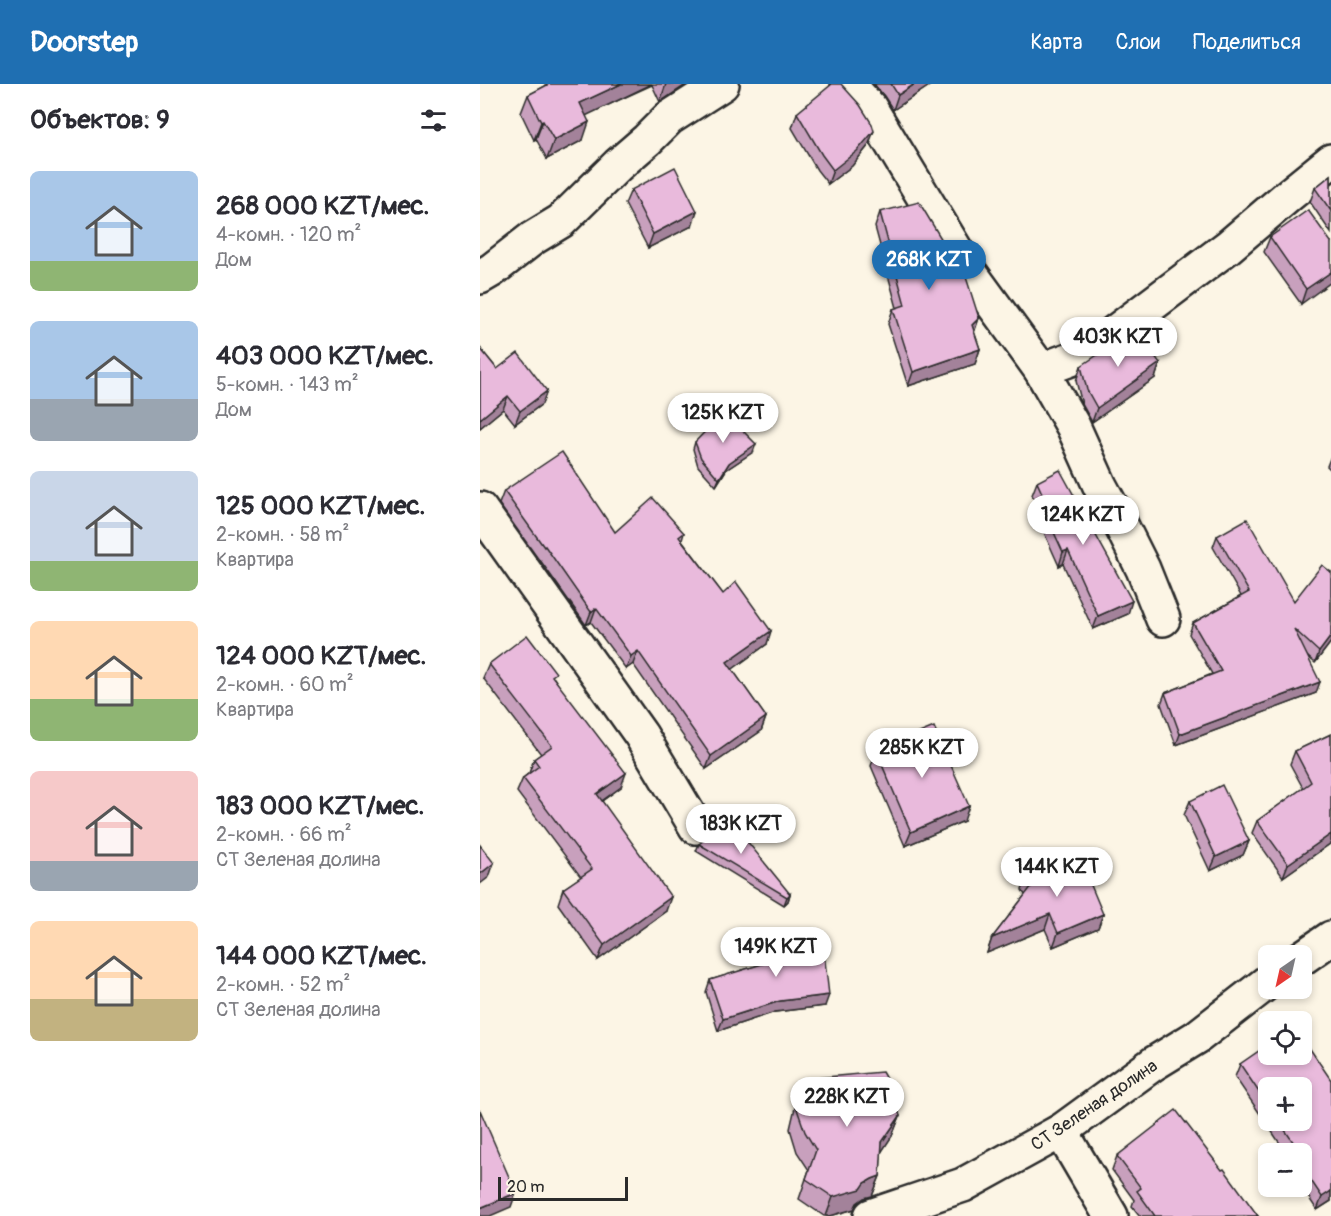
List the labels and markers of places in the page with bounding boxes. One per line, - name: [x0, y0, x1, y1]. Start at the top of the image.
- pin: 268K KZT: [867, 240, 991, 291]
- pin: 403K KZT: [1056, 317, 1180, 368]
- pin: 125K KZT: [661, 393, 785, 444]
- pin: 124K KZT: [1021, 495, 1145, 546]
- pin: 285K KZT: [860, 728, 984, 779]
- pin: 183K KZT: [679, 804, 803, 855]
- pin: 144K KZT: [995, 847, 1119, 898]
- pin: 149K KZT: [714, 927, 838, 978]
- pin: 228K KZT: [785, 1077, 909, 1128]

